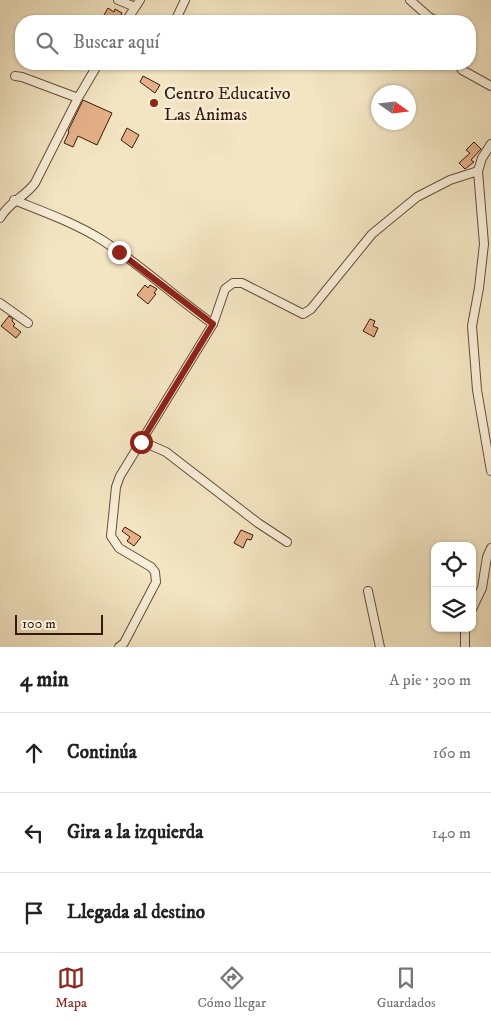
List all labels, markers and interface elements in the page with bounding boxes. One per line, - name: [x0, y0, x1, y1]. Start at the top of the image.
- search box: [15, 15, 476, 70]
- icon: search: [33, 29, 61, 57]
- text: Buscar aquí: [73, 31, 159, 54]
- place label: Centro Educativo Las Animas: [164, 83, 291, 126]
- north arrow: [371, 85, 416, 130]
- marker: Centro Educativo Las Animas: [148, 97, 160, 109]
- route end: [108, 241, 131, 264]
- route start: [130, 431, 153, 454]
- map controls: [431, 542, 476, 632]
- button: locate: [431, 542, 476, 587]
- button: layers: [431, 587, 476, 632]
- scale bar: [15, 612, 102, 635]
- text: 100 m: [22, 615, 56, 633]
- text: 4 min: [20, 667, 69, 693]
- text: A pie · 300 m: [389, 670, 471, 690]
- icon: ahead: [20, 739, 48, 767]
- text: Continúa: [67, 741, 137, 764]
- text: 160 m: [433, 743, 471, 763]
- icon: left: [20, 819, 48, 847]
- text: Gira a la izquierda: [67, 821, 203, 844]
- text: 140 m: [432, 823, 471, 843]
- icon: arrive: [20, 899, 48, 927]
- text: Llegada al destino: [67, 901, 205, 924]
- tab: Mapa: [55, 964, 87, 1012]
- tab: Cómo llegar: [198, 964, 266, 1012]
- tab: Guardados: [377, 964, 436, 1012]

